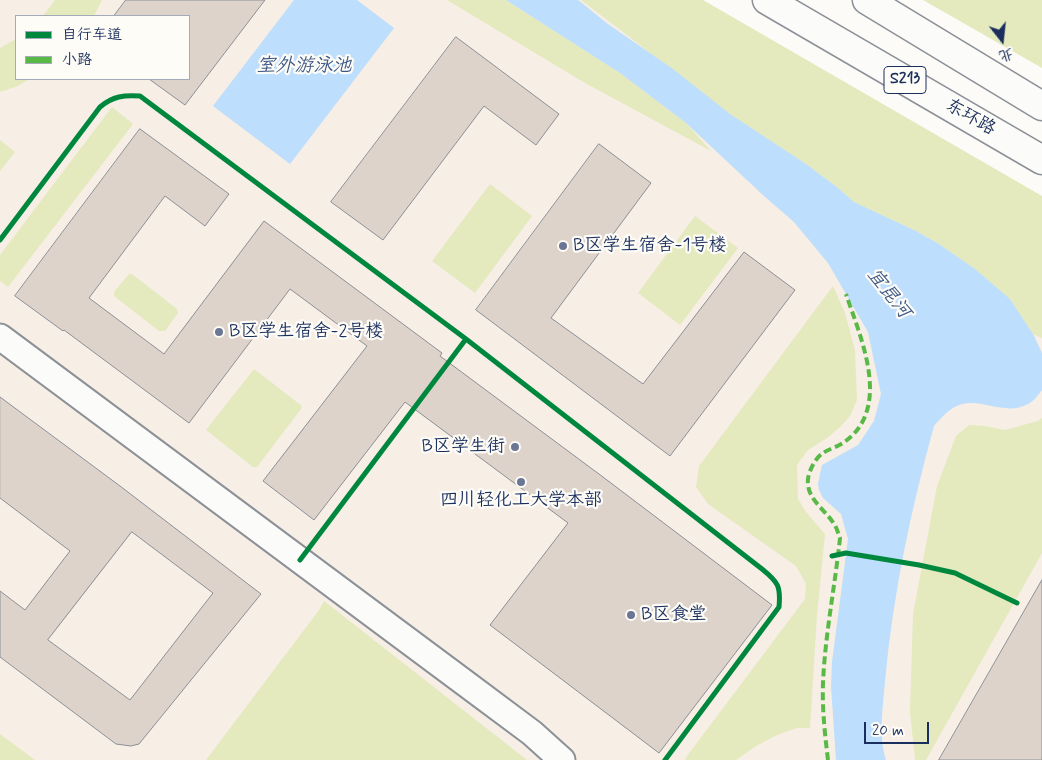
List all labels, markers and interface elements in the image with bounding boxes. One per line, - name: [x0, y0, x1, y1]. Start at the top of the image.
- legend: [15, 15, 190, 80]
- north arrow: [977, 15, 1027, 65]
- text: 自行车道: [62, 25, 122, 45]
- text: 北: [997, 44, 1015, 65]
- text: 小路: [62, 50, 92, 70]
- water label: 室外游泳池: [257, 56, 351, 78]
- road number: S213: [884, 66, 926, 94]
- street label: 东环路: [941, 95, 999, 141]
- place label: B区学生宿舍-1号楼: [573, 235, 727, 257]
- marker: B区学生宿舍-1号楼: [557, 240, 569, 252]
- water label: 宜昆河: [861, 265, 915, 323]
- place label: B区学生宿舍-2号楼: [229, 321, 383, 343]
- marker: B区学生宿舍-2号楼: [213, 326, 225, 338]
- place label: B区学生街: [422, 436, 505, 458]
- marker: B区学生街: [509, 441, 521, 453]
- marker: 四川轻化工大学本部: [515, 476, 527, 488]
- place label: 四川轻化工大学本部: [440, 490, 602, 512]
- place label: B区食堂: [641, 604, 706, 626]
- marker: B区食堂: [625, 609, 637, 621]
- scale bar: [867, 712, 932, 744]
- text: 20 m: [872, 721, 904, 741]

